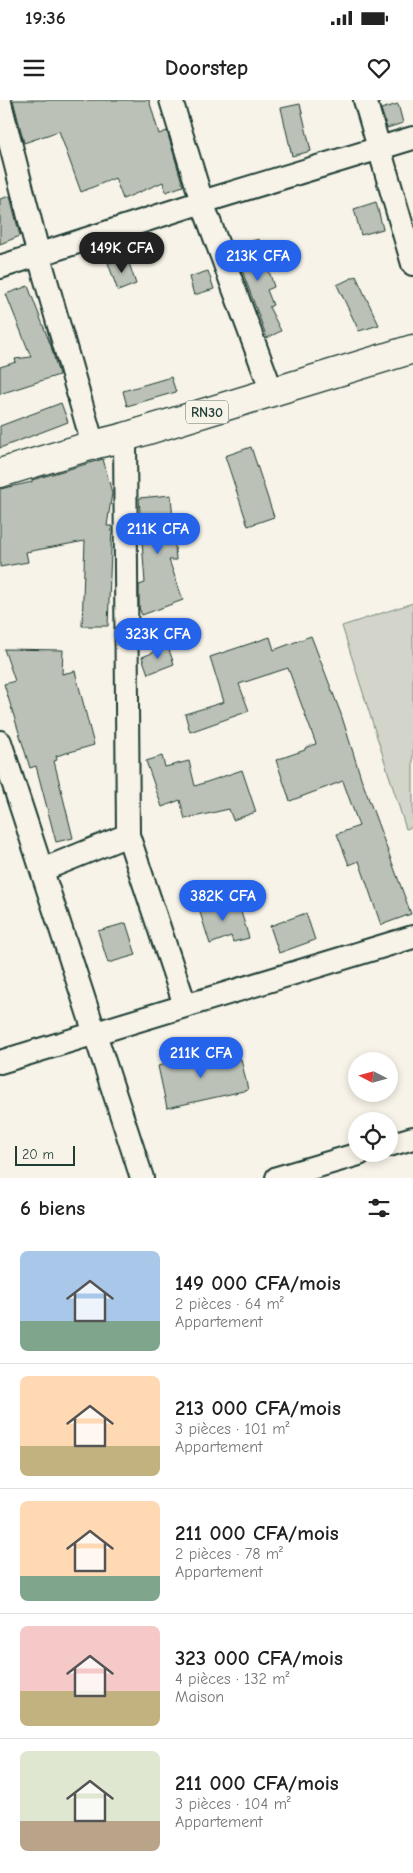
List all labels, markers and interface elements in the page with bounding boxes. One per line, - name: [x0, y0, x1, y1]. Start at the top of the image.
- text: 19:36: [25, 7, 66, 29]
- icon: menu: [20, 54, 48, 82]
- icon: heart: [365, 54, 393, 82]
- text: Doorstep: [165, 55, 248, 81]
- pin: 149K CFA: [70, 232, 174, 274]
- text: 149K CFA: [90, 239, 154, 257]
- pin: 213K CFA: [206, 240, 310, 282]
- text: 213K CFA: [226, 247, 290, 265]
- road number: RN30: [186, 400, 228, 424]
- pin: 211K CFA: [106, 512, 210, 555]
- text: 211K CFA: [127, 520, 189, 538]
- pin: 323K CFA: [106, 618, 210, 660]
- text: 323K CFA: [125, 625, 191, 643]
- pin: 382K CFA: [171, 880, 275, 922]
- text: 382K CFA: [190, 887, 256, 905]
- pin: 211K CFA: [149, 1036, 253, 1079]
- text: 211K CFA: [170, 1044, 232, 1062]
- north arrow: [348, 1052, 398, 1102]
- map controls: [348, 1052, 398, 1162]
- button: locate: [348, 1112, 398, 1162]
- scale bar: [15, 1143, 75, 1166]
- text: 20 m: [22, 1146, 54, 1163]
- icon: filters: [365, 1194, 393, 1222]
- text: 6 biens: [20, 1196, 85, 1220]
- icon: home: [60, 1271, 120, 1331]
- text: 149 000 CFA/mois: [175, 1271, 341, 1295]
- text: 2 pièces · 64 m²: [175, 1295, 284, 1313]
- text: Appartement: [175, 1313, 263, 1331]
- icon: home: [60, 1396, 120, 1456]
- text: 213 000 CFA/mois: [175, 1396, 341, 1420]
- text: 3 pièces · 101 m²: [175, 1420, 289, 1438]
- text: Appartement: [175, 1438, 263, 1456]
- icon: home: [60, 1521, 120, 1581]
- text: 211 000 CFA/mois: [175, 1521, 339, 1545]
- text: 2 pièces · 78 m²: [175, 1545, 283, 1563]
- text: Appartement: [175, 1563, 263, 1581]
- icon: home: [60, 1646, 120, 1706]
- text: 323 000 CFA/mois: [175, 1646, 343, 1670]
- text: 4 pièces · 132 m²: [175, 1670, 289, 1688]
- text: Maison: [175, 1688, 224, 1706]
- icon: home: [60, 1771, 120, 1831]
- text: 211 000 CFA/mois: [175, 1771, 339, 1795]
- text: 3 pièces · 104 m²: [175, 1795, 291, 1813]
- text: Appartement: [175, 1813, 263, 1831]

